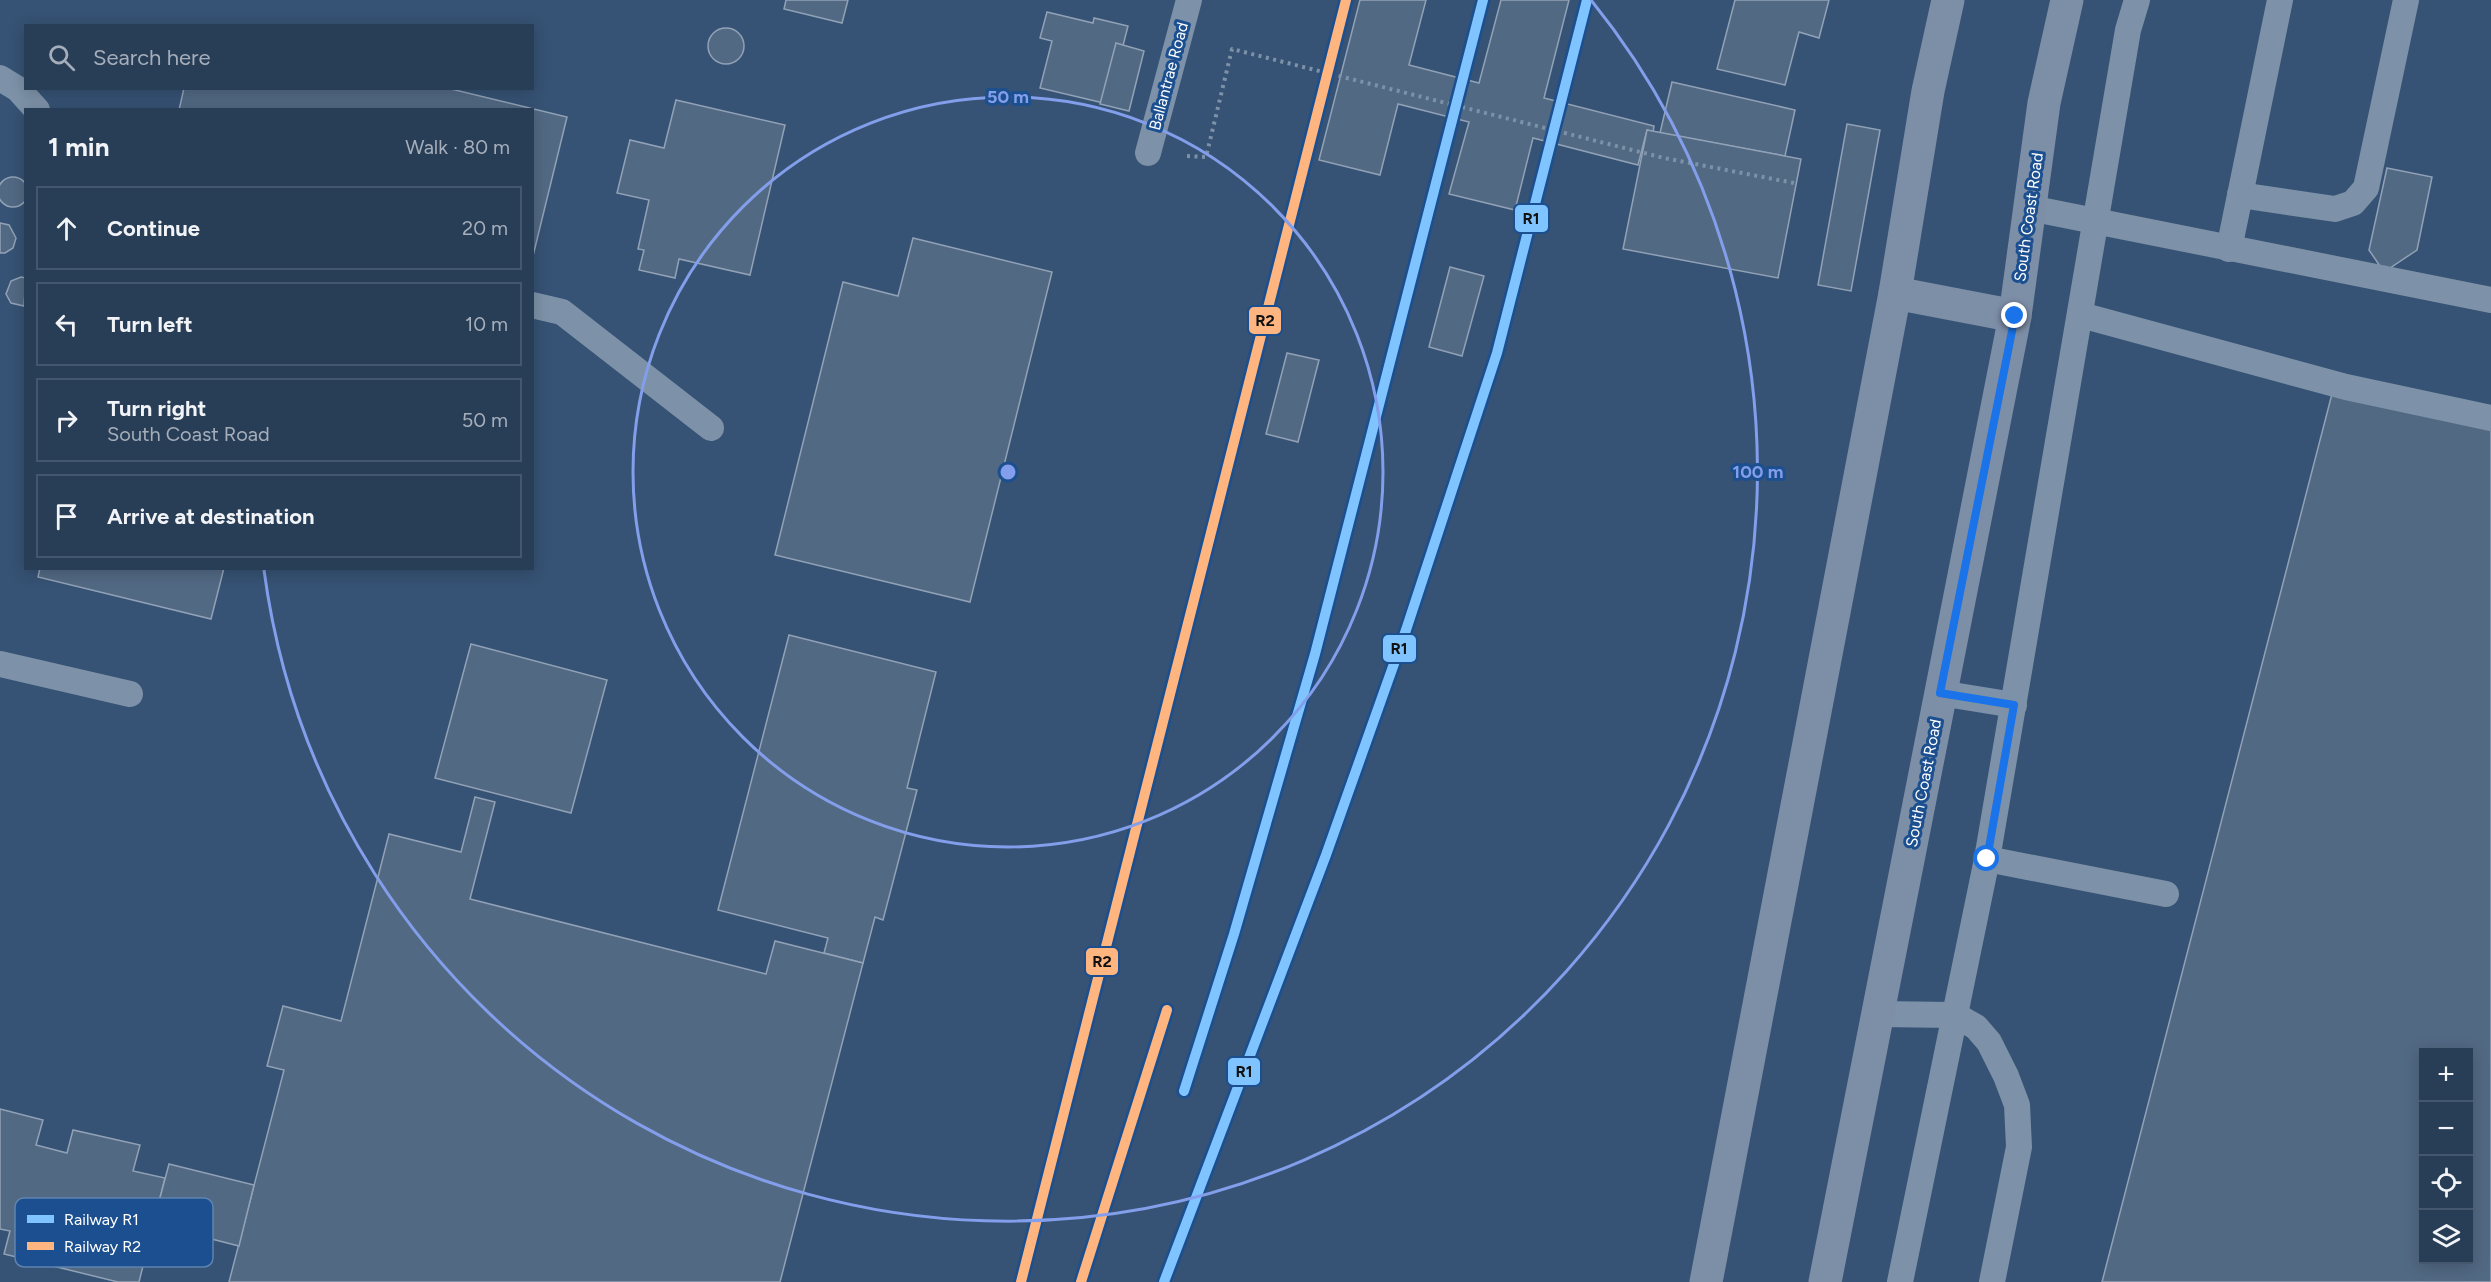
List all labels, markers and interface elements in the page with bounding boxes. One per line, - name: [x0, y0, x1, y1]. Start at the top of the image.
- street label: Ballantrae Road: [1145, 20, 1192, 132]
- search box: [24, 24, 534, 90]
- icon: search: [45, 41, 78, 74]
- text: Search here: [93, 44, 211, 71]
- text: 50 m: [987, 86, 1029, 108]
- text: 1 min: [48, 131, 109, 163]
- text: Walk · 80 m: [405, 135, 510, 159]
- street label: South Coast Road: [2010, 151, 2047, 283]
- line badge: R1: [1514, 204, 1549, 233]
- text: R1: [1522, 209, 1540, 228]
- icon: ahead: [50, 212, 83, 245]
- text: Continue: [107, 215, 200, 242]
- text: 20 m: [462, 216, 508, 240]
- route end: [2001, 302, 2027, 328]
- line badge: R2: [1248, 306, 1282, 335]
- icon: left: [50, 308, 83, 341]
- text: Turn left: [107, 311, 193, 338]
- text: R2: [1255, 311, 1275, 330]
- text: 10 m: [465, 312, 508, 336]
- text: Turn right: [107, 395, 206, 422]
- icon: right: [50, 404, 83, 437]
- text: 50 m: [462, 408, 508, 432]
- text: South Coast Road: [107, 422, 270, 446]
- text: 100 m: [1733, 461, 1783, 483]
- centre of rings: [998, 462, 1018, 482]
- icon: arrive: [50, 500, 83, 533]
- text: Arrive at destination: [107, 503, 315, 530]
- line badge: R1: [1382, 634, 1417, 663]
- text: R1: [1390, 639, 1408, 658]
- street label: South Coast Road: [1902, 717, 1945, 849]
- route start: [1973, 845, 1999, 871]
- line badge: R2: [1085, 947, 1119, 976]
- text: R2: [1092, 952, 1112, 971]
- map controls: [2419, 1048, 2473, 1264]
- button: +: [2419, 1048, 2473, 1102]
- line badge: R1: [1227, 1057, 1261, 1086]
- text: R1: [1235, 1062, 1253, 1081]
- button: −: [2419, 1102, 2473, 1156]
- button: locate: [2419, 1156, 2473, 1210]
- legend: [15, 1198, 213, 1267]
- text: Railway R1: [64, 1210, 139, 1229]
- button: layers: [2419, 1210, 2473, 1264]
- text: Railway R2: [64, 1237, 141, 1256]

